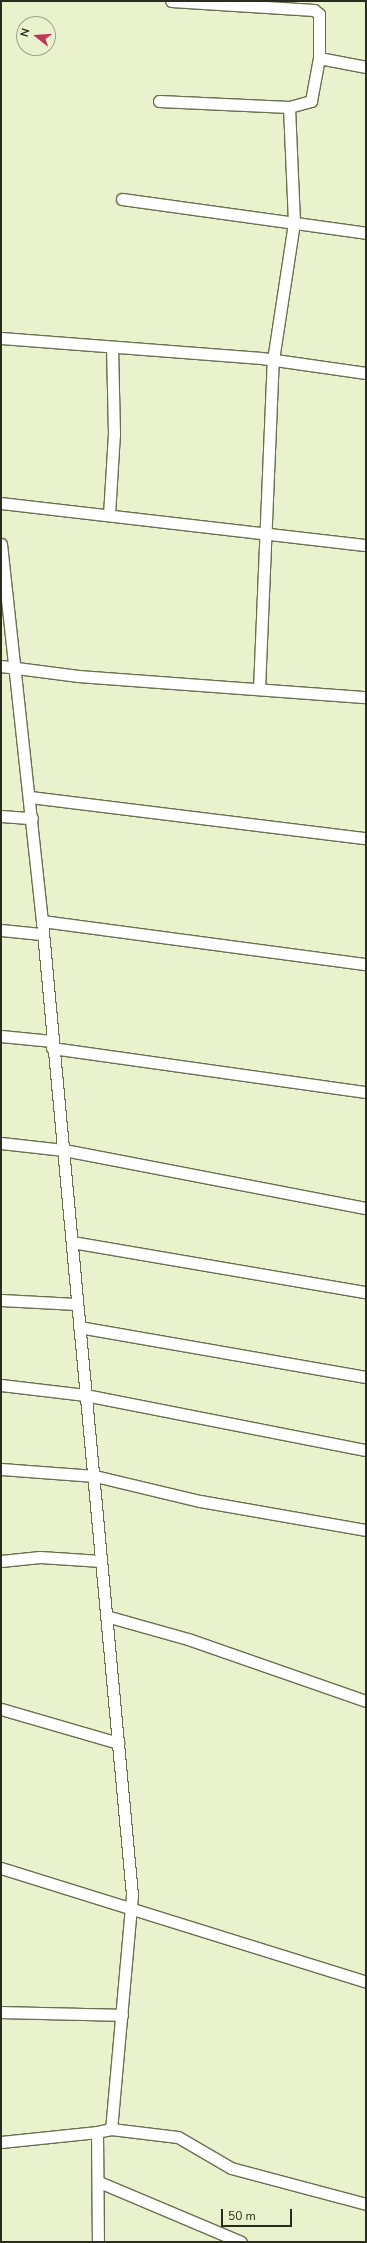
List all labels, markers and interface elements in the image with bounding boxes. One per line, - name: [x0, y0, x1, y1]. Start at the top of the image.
- north arrow: [16, 16, 56, 56]
- text: N: [17, 27, 33, 39]
- scale bar: [223, 2201, 294, 2227]
- text: 50 m: [228, 2208, 256, 2224]

